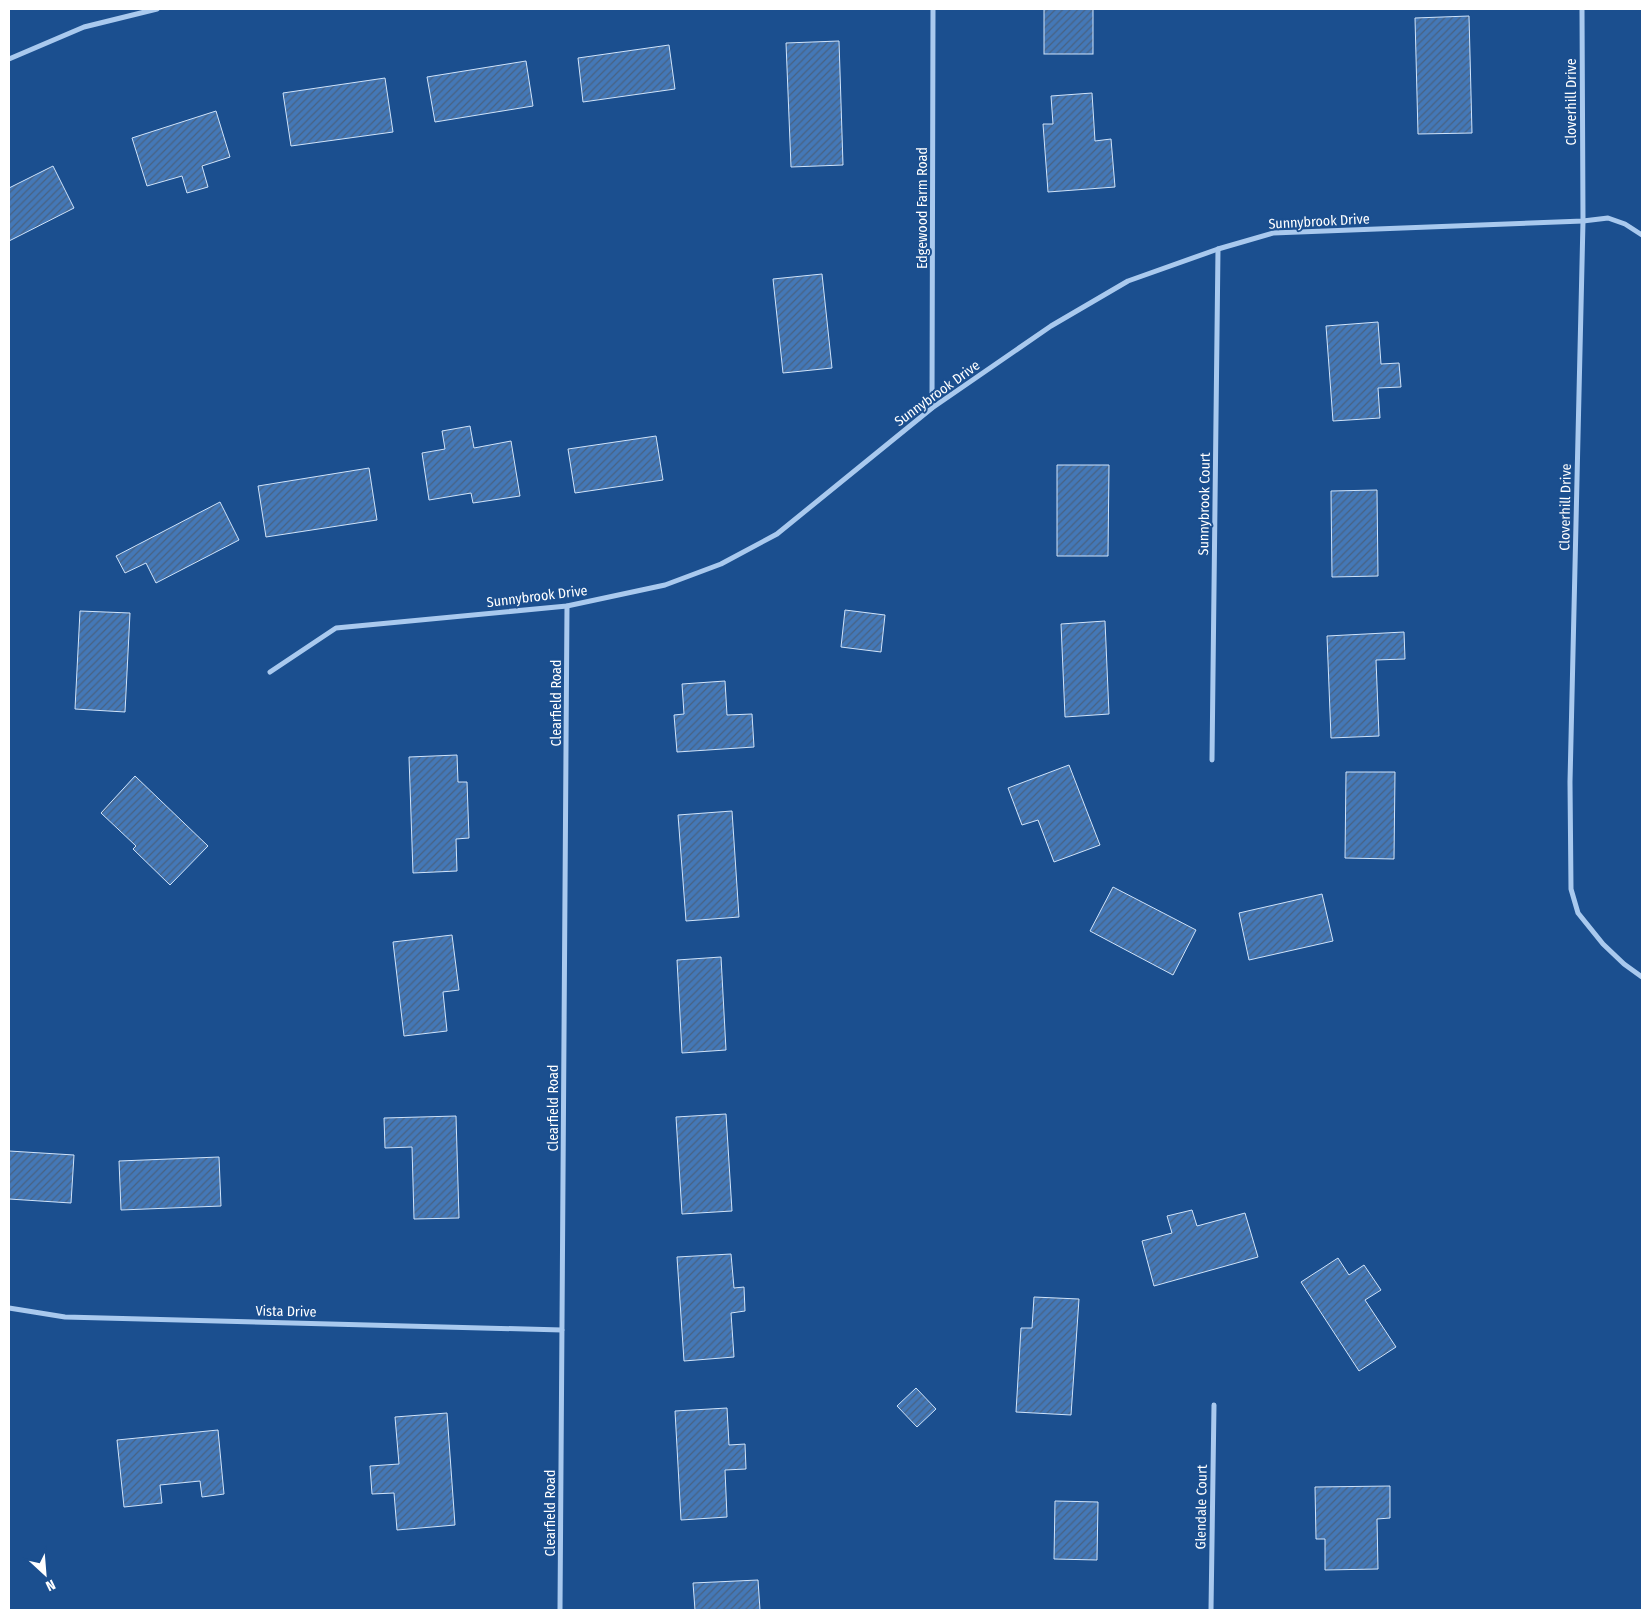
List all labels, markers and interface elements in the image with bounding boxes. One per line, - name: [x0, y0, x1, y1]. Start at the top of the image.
- street label: Cloverhill Drive: [1563, 58, 1580, 146]
- street label: Edgewood Farm Road: [914, 147, 931, 269]
- street label: Sunnybrook Drive: [1268, 210, 1370, 233]
- street label: Sunnybrook Drive: [891, 357, 983, 430]
- street label: Sunnybrook Court: [1195, 452, 1214, 555]
- street label: Cloverhill Drive: [1556, 463, 1575, 551]
- street label: Sunnybrook Drive: [486, 582, 588, 611]
- street label: Clearfield Road: [548, 660, 565, 746]
- street label: Clearfield Road: [545, 1065, 562, 1151]
- street label: Vista Drive: [255, 1302, 317, 1321]
- street label: Glendale Court: [1192, 1464, 1211, 1550]
- street label: Clearfield Road: [542, 1470, 559, 1556]
- north arrow: [20, 1549, 70, 1599]
- text: N: [43, 1576, 58, 1595]

